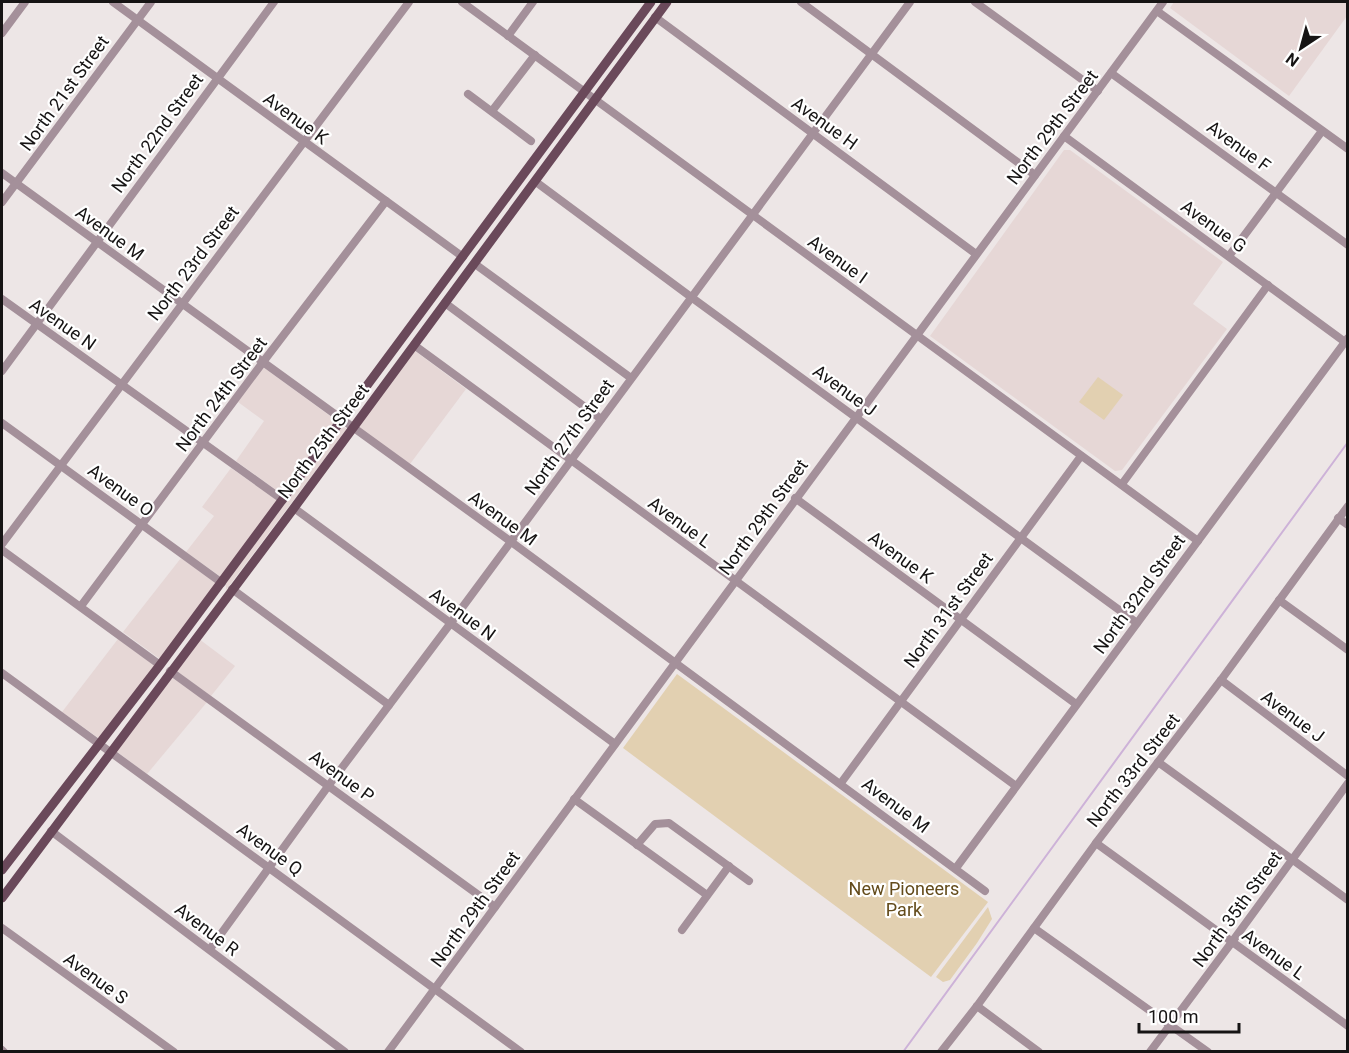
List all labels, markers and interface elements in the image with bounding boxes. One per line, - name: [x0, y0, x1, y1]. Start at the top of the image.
- north arrow: [1271, 18, 1331, 78]
- street label: North 21st Street: [15, 31, 113, 155]
- text: N: [1282, 49, 1303, 71]
- street label: North 29th Street: [1002, 66, 1102, 188]
- street label: North 22nd Street: [107, 69, 207, 197]
- street label: Avenue K: [260, 88, 333, 149]
- street label: Avenue H: [788, 92, 862, 154]
- street label: Avenue F: [1203, 116, 1275, 176]
- street label: Avenue G: [1177, 195, 1251, 257]
- street label: Avenue M: [72, 201, 148, 265]
- street label: North 23rd Street: [143, 201, 243, 324]
- street label: Avenue I: [804, 230, 872, 288]
- street label: Avenue N: [26, 294, 100, 354]
- street label: North 24th Street: [171, 333, 271, 455]
- street label: Avenue J: [809, 360, 881, 420]
- street label: North 27th Street: [520, 375, 618, 499]
- street label: North 25th Street: [273, 380, 373, 502]
- street label: North 29th Street: [714, 455, 812, 579]
- street label: Avenue O: [84, 459, 158, 521]
- street label: Avenue M: [465, 486, 541, 550]
- street label: Avenue L: [644, 492, 716, 552]
- street label: Avenue K: [865, 527, 938, 588]
- street label: North 32nd Street: [1089, 530, 1189, 658]
- street label: North 31st Street: [899, 548, 997, 672]
- street label: Avenue N: [426, 583, 500, 645]
- street label: Avenue J: [1257, 686, 1329, 746]
- street label: North 33rd Street: [1082, 709, 1184, 831]
- street label: Avenue P: [306, 746, 378, 806]
- street label: Avenue M: [858, 773, 934, 837]
- street label: Avenue Q: [233, 818, 307, 880]
- street label: North 29th Street: [426, 847, 524, 971]
- street label: North 35th Street: [1188, 847, 1286, 971]
- park label: New Pioneers Park: [849, 878, 959, 920]
- street label: Avenue R: [171, 898, 243, 960]
- street label: Avenue L: [1238, 924, 1310, 984]
- street label: Avenue S: [60, 948, 132, 1008]
- scale bar: [1139, 996, 1240, 1034]
- text: 100 m: [1148, 1006, 1199, 1027]

